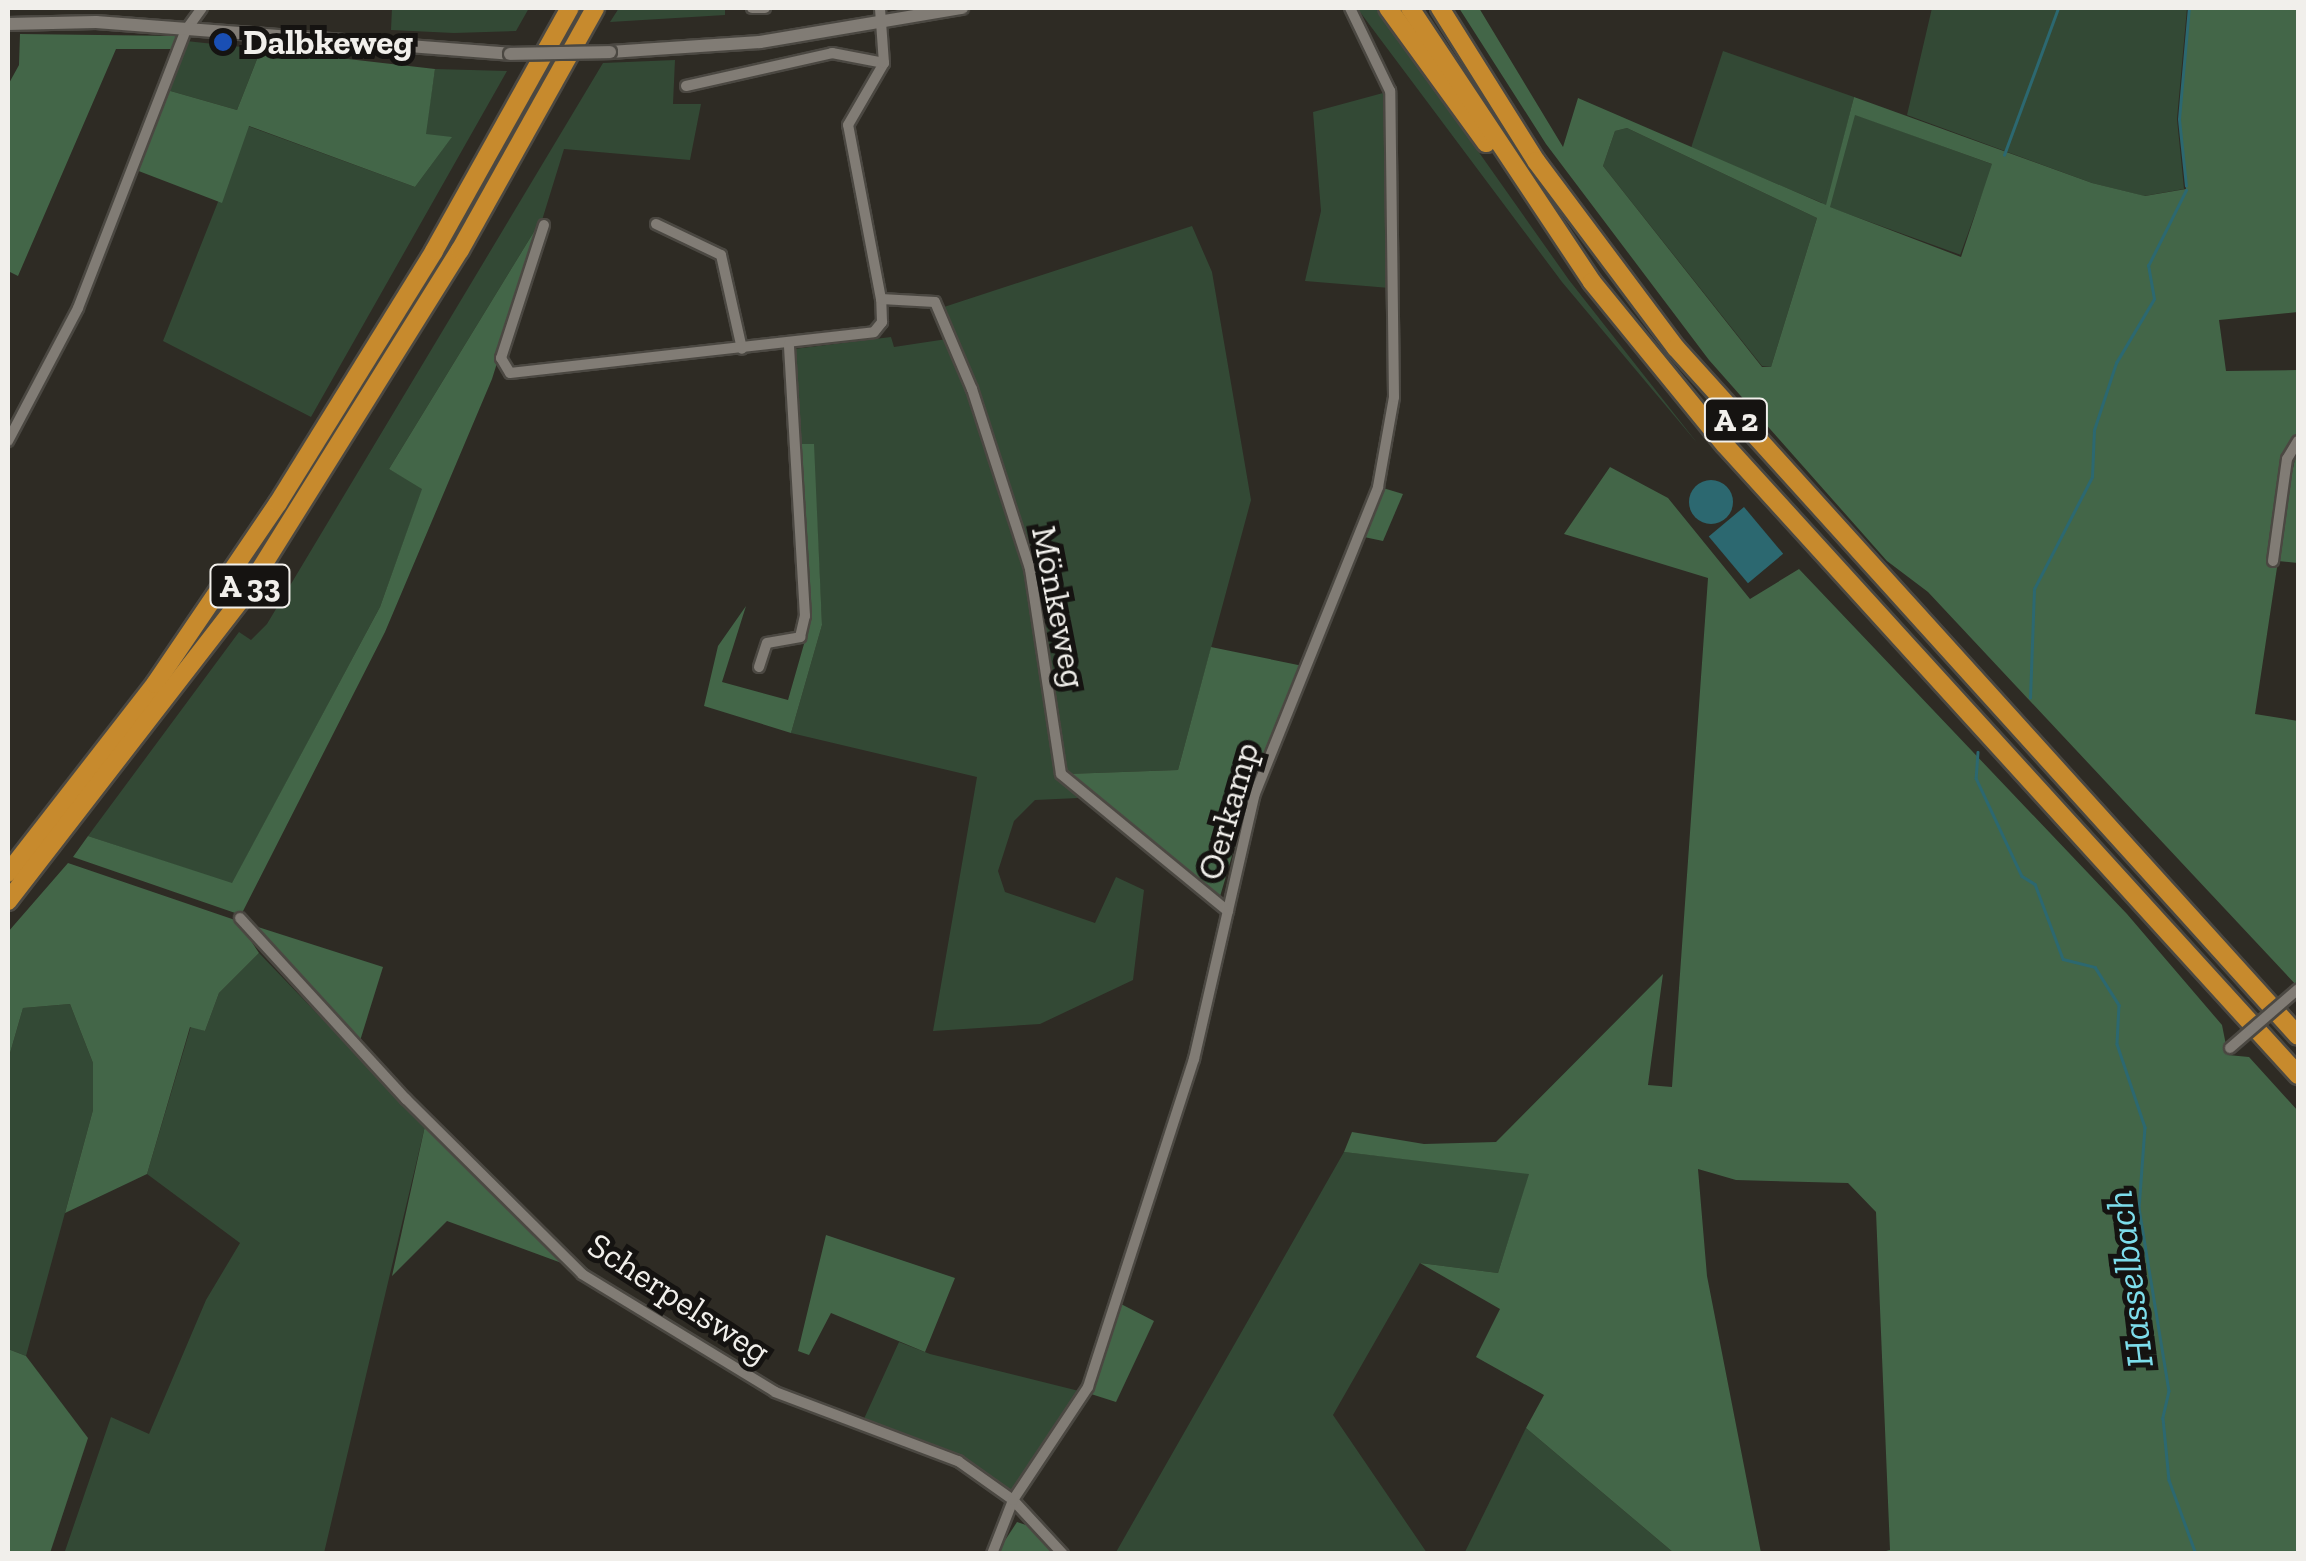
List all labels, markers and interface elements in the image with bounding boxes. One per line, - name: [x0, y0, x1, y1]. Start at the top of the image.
- place label: Dalbkeweg: [243, 21, 413, 63]
- marker: Dalbkeweg: [212, 31, 234, 53]
- road number: A 2: [1701, 393, 1771, 447]
- street label: Mönkeweg: [1023, 523, 1095, 691]
- road number: A 33: [208, 559, 292, 613]
- street label: Oerkamp: [1188, 737, 1268, 885]
- water label: Hasselbach: [2097, 1188, 2163, 1370]
- street label: Scherpelsweg: [580, 1224, 778, 1372]

